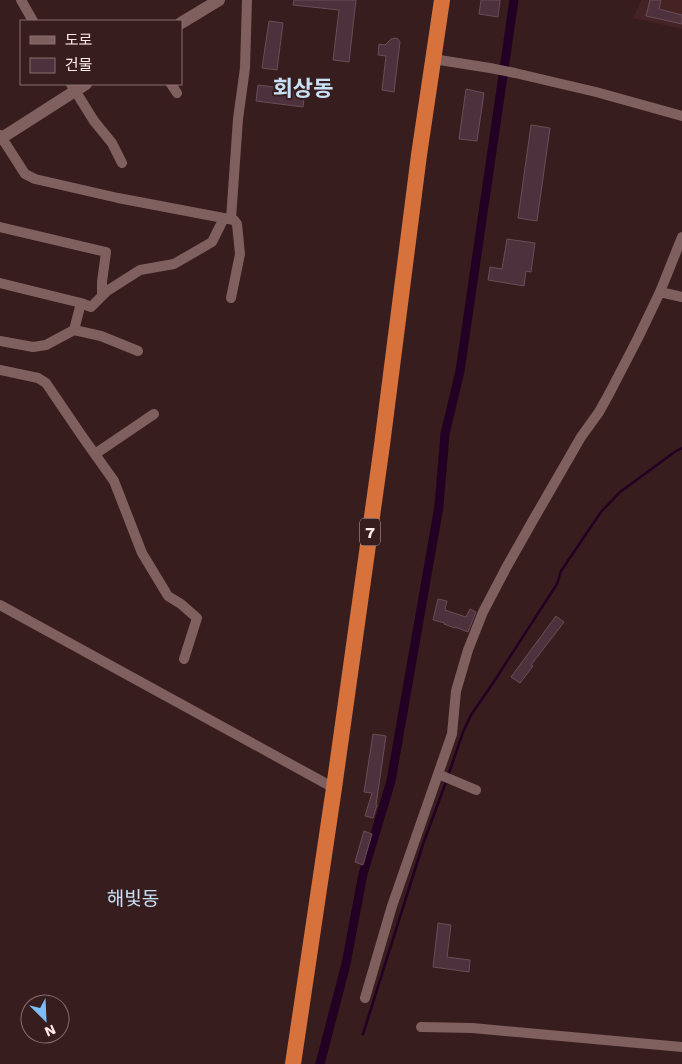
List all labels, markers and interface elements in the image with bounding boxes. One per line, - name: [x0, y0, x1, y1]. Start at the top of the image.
- legend: [20, 20, 182, 85]
- text: 도로: [65, 31, 93, 49]
- text: 건물: [65, 56, 93, 74]
- district label: 회상동: [273, 76, 333, 101]
- road number: 7: [360, 518, 380, 546]
- district label: 해빛동: [107, 887, 159, 910]
- north arrow: [20, 994, 70, 1044]
- text: N: [42, 1021, 58, 1040]

